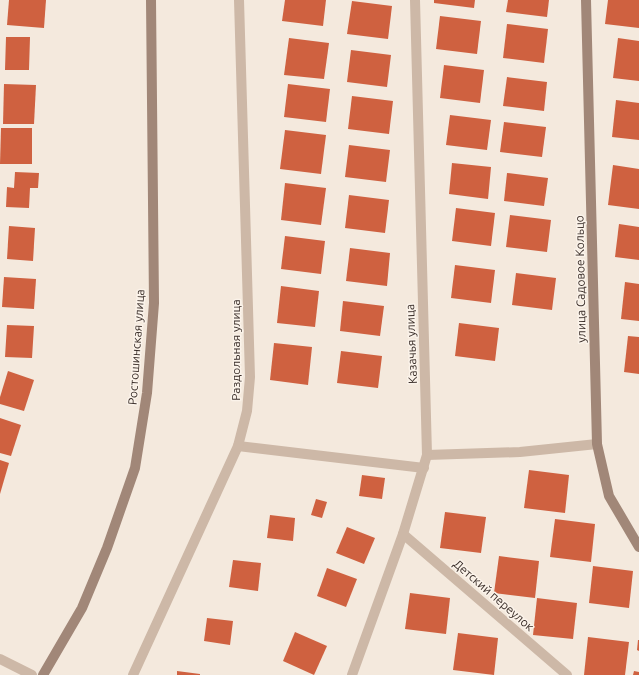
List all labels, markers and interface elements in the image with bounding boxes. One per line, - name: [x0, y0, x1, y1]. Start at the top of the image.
- street label: улица Садовое Кольцо: [572, 215, 588, 343]
- street label: Ростошинская улица: [125, 289, 147, 405]
- street label: Раздольная улица: [229, 299, 242, 401]
- street label: Казачья улица: [403, 304, 419, 384]
- street label: Детский переулок: [451, 557, 537, 633]

